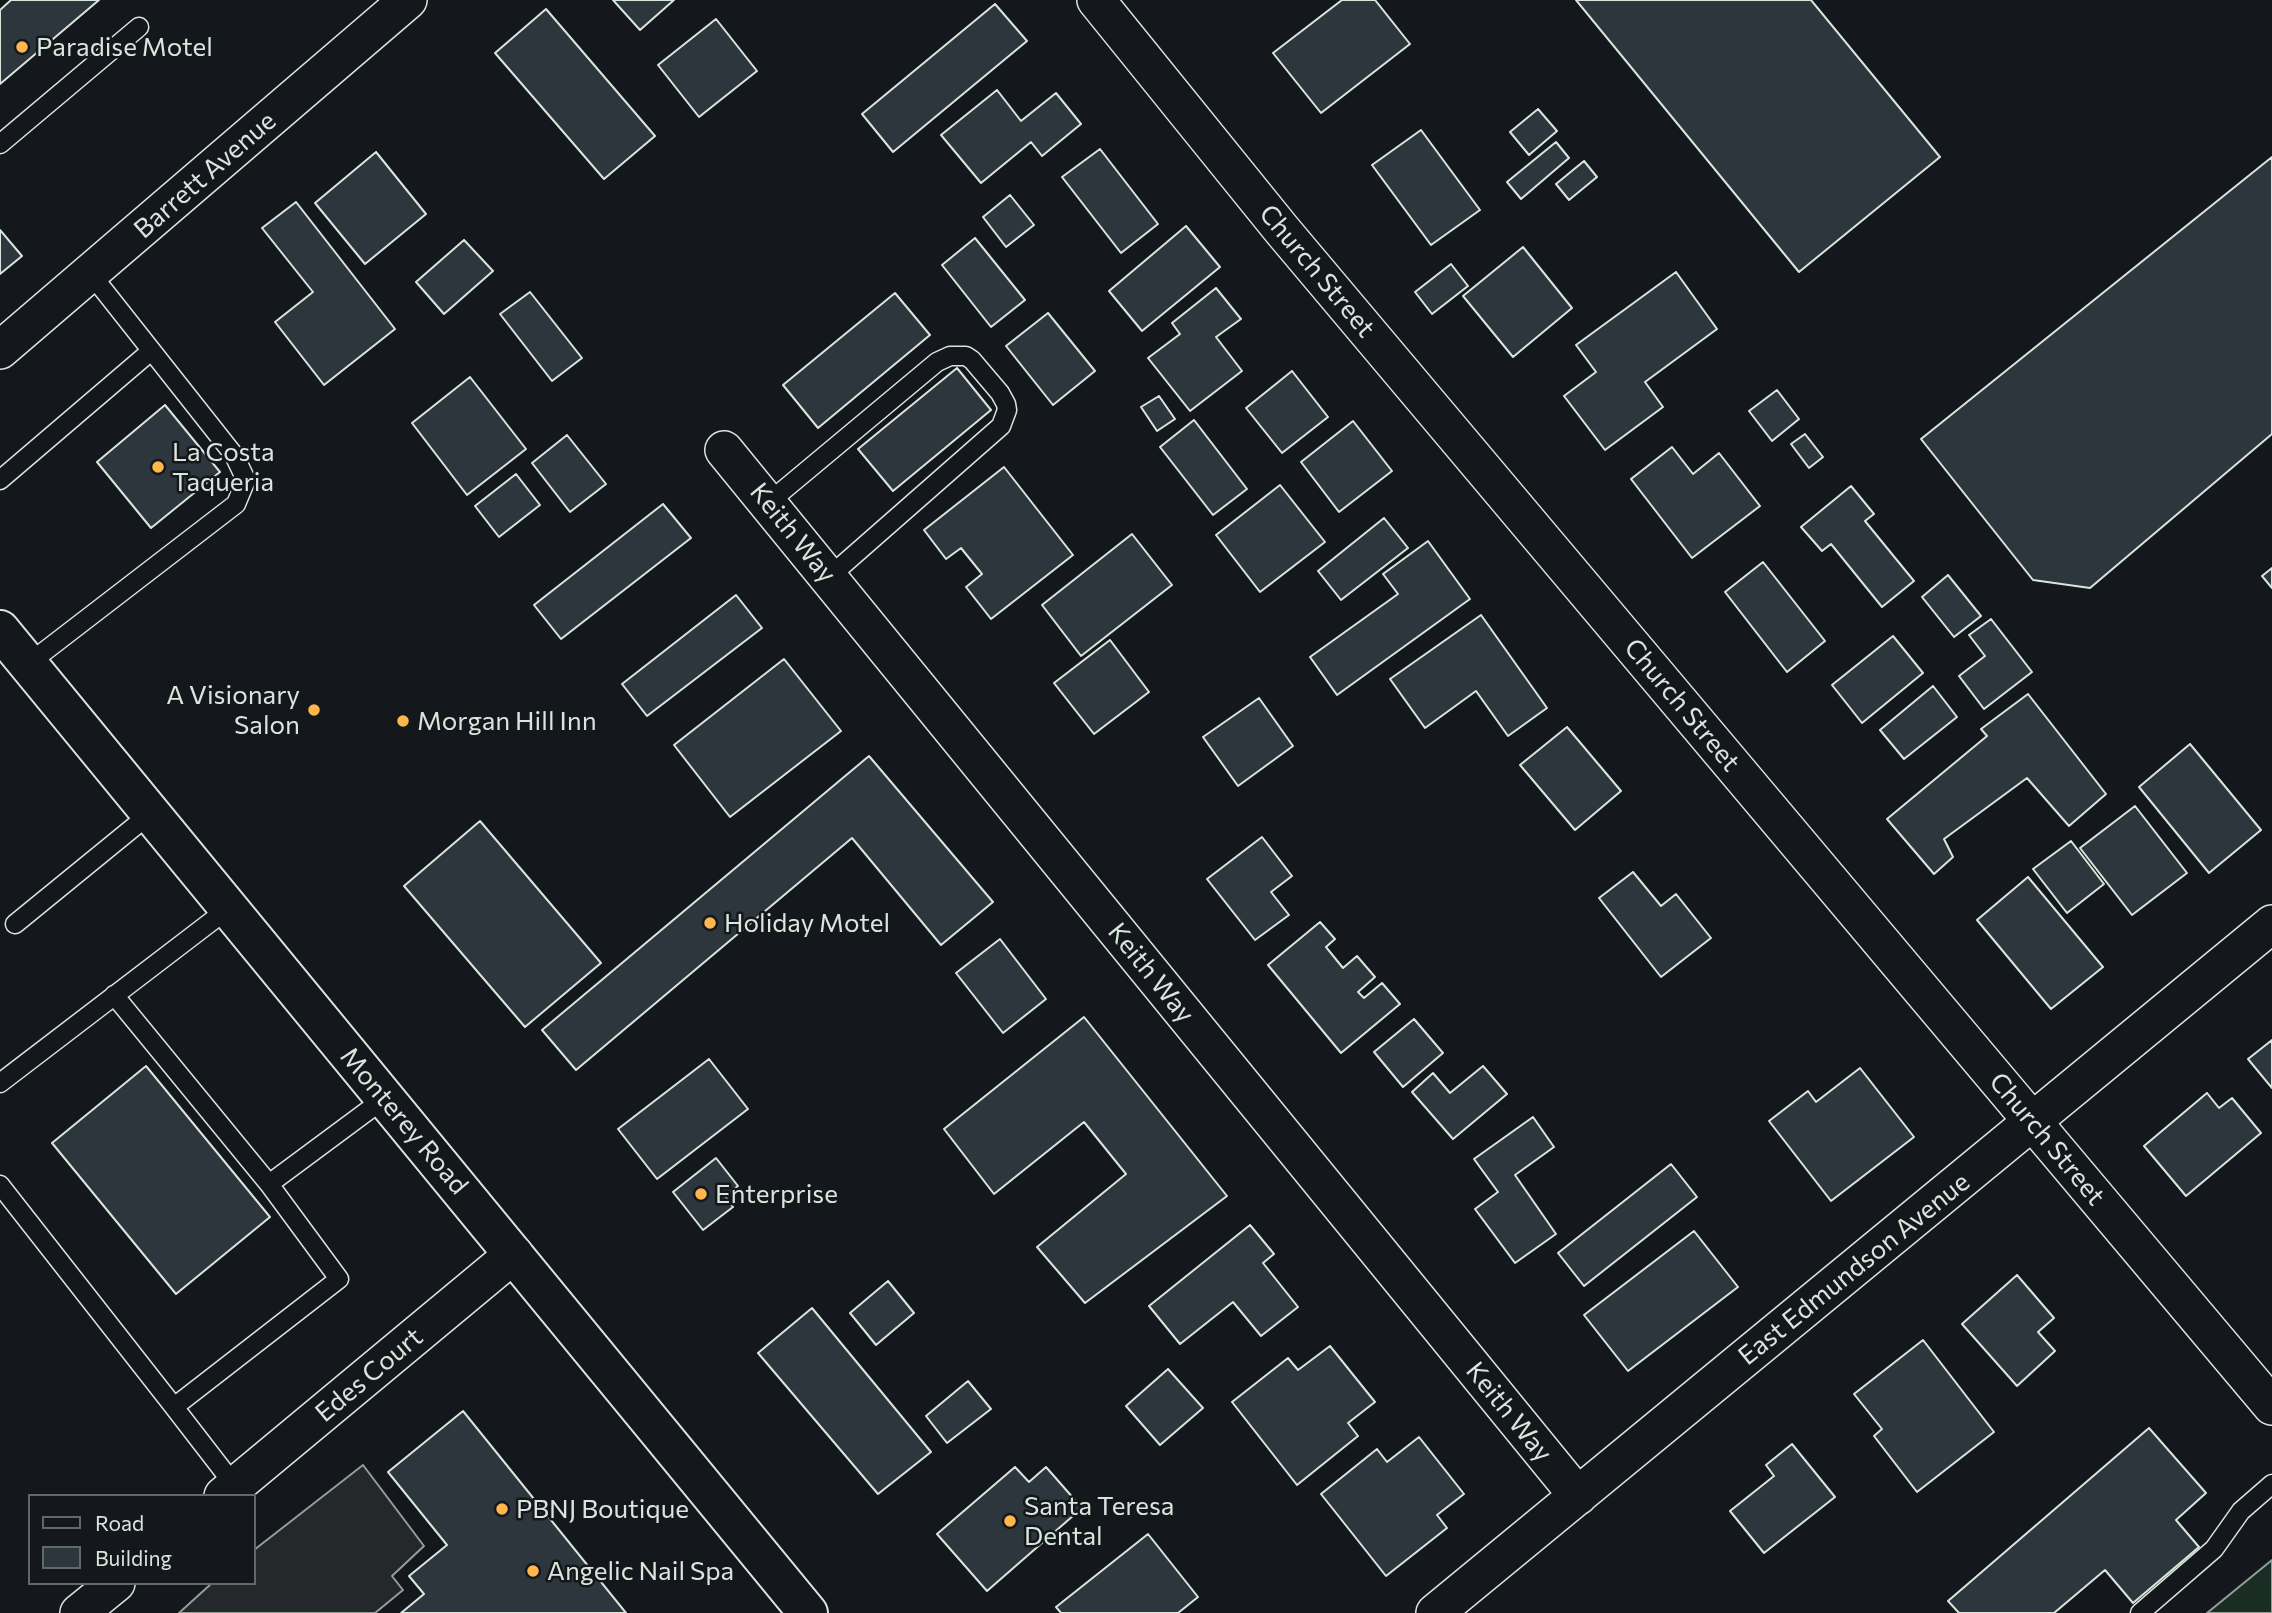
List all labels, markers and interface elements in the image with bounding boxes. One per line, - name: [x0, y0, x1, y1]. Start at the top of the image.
- place label: Paradise Motel: [36, 31, 213, 63]
- marker: Paradise Motel: [14, 39, 30, 55]
- street label: Barrett Avenue: [128, 105, 282, 245]
- street label: Church Street: [1253, 198, 1381, 344]
- place label: La Costa Taqueria: [172, 436, 275, 498]
- marker: La Costa Taqueria: [150, 459, 166, 475]
- street label: Keith Way: [743, 477, 843, 589]
- street label: Church Street: [1618, 632, 1746, 778]
- place label: A Visionary Salon: [166, 679, 300, 740]
- marker: A Visionary Salon: [306, 702, 322, 718]
- place label: Morgan Hill Inn: [417, 705, 597, 737]
- marker: Morgan Hill Inn: [395, 713, 411, 729]
- place label: Holiday Motel: [724, 907, 890, 939]
- marker: Holiday Motel: [702, 915, 718, 931]
- street label: Keith Way: [1101, 917, 1201, 1029]
- street label: Monterey Road: [334, 1041, 474, 1201]
- street label: Church Street: [1983, 1066, 2111, 1212]
- street label: East Edmundson Avenue: [1732, 1166, 1976, 1372]
- place label: Enterprise: [715, 1178, 838, 1210]
- marker: Enterprise: [693, 1186, 709, 1202]
- street label: Edes Court: [309, 1321, 429, 1429]
- street label: Keith Way: [1459, 1356, 1559, 1468]
- place label: Santa Teresa Dental: [1024, 1490, 1174, 1552]
- place label: PBNJ Boutique: [516, 1493, 689, 1525]
- legend: [28, 1494, 256, 1585]
- marker: PBNJ Boutique: [494, 1501, 510, 1517]
- text: Road: [95, 1510, 144, 1535]
- marker: Santa Teresa Dental: [1002, 1513, 1018, 1529]
- text: Building: [95, 1545, 172, 1570]
- place label: Angelic Nail Spa: [547, 1555, 734, 1587]
- marker: Angelic Nail Spa: [525, 1563, 541, 1579]

